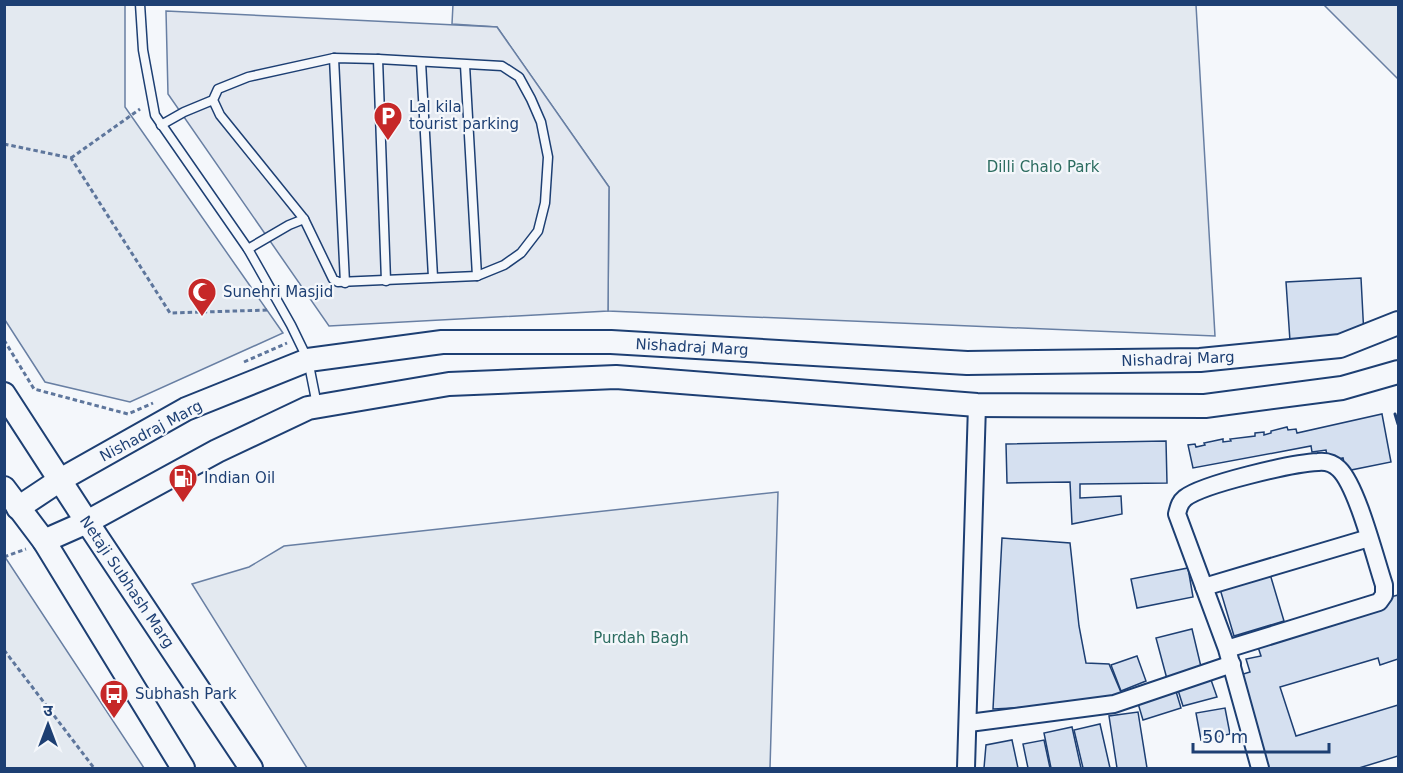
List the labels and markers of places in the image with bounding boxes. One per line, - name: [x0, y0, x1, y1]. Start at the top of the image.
- place label: Lal kila tourist parking: [409, 98, 519, 133]
- parking icon: Lal kila tourist parking: [372, 100, 404, 142]
- mosque icon: Sunehri Masjid: [186, 276, 218, 318]
- place label: Sunehri Masjid: [223, 283, 333, 301]
- fuel station icon: Indian Oil: [167, 462, 199, 504]
- place label: Indian Oil: [204, 469, 275, 487]
- bus stop icon: Subhash Park: [98, 678, 130, 720]
- place label: Subhash Park: [135, 685, 237, 703]

